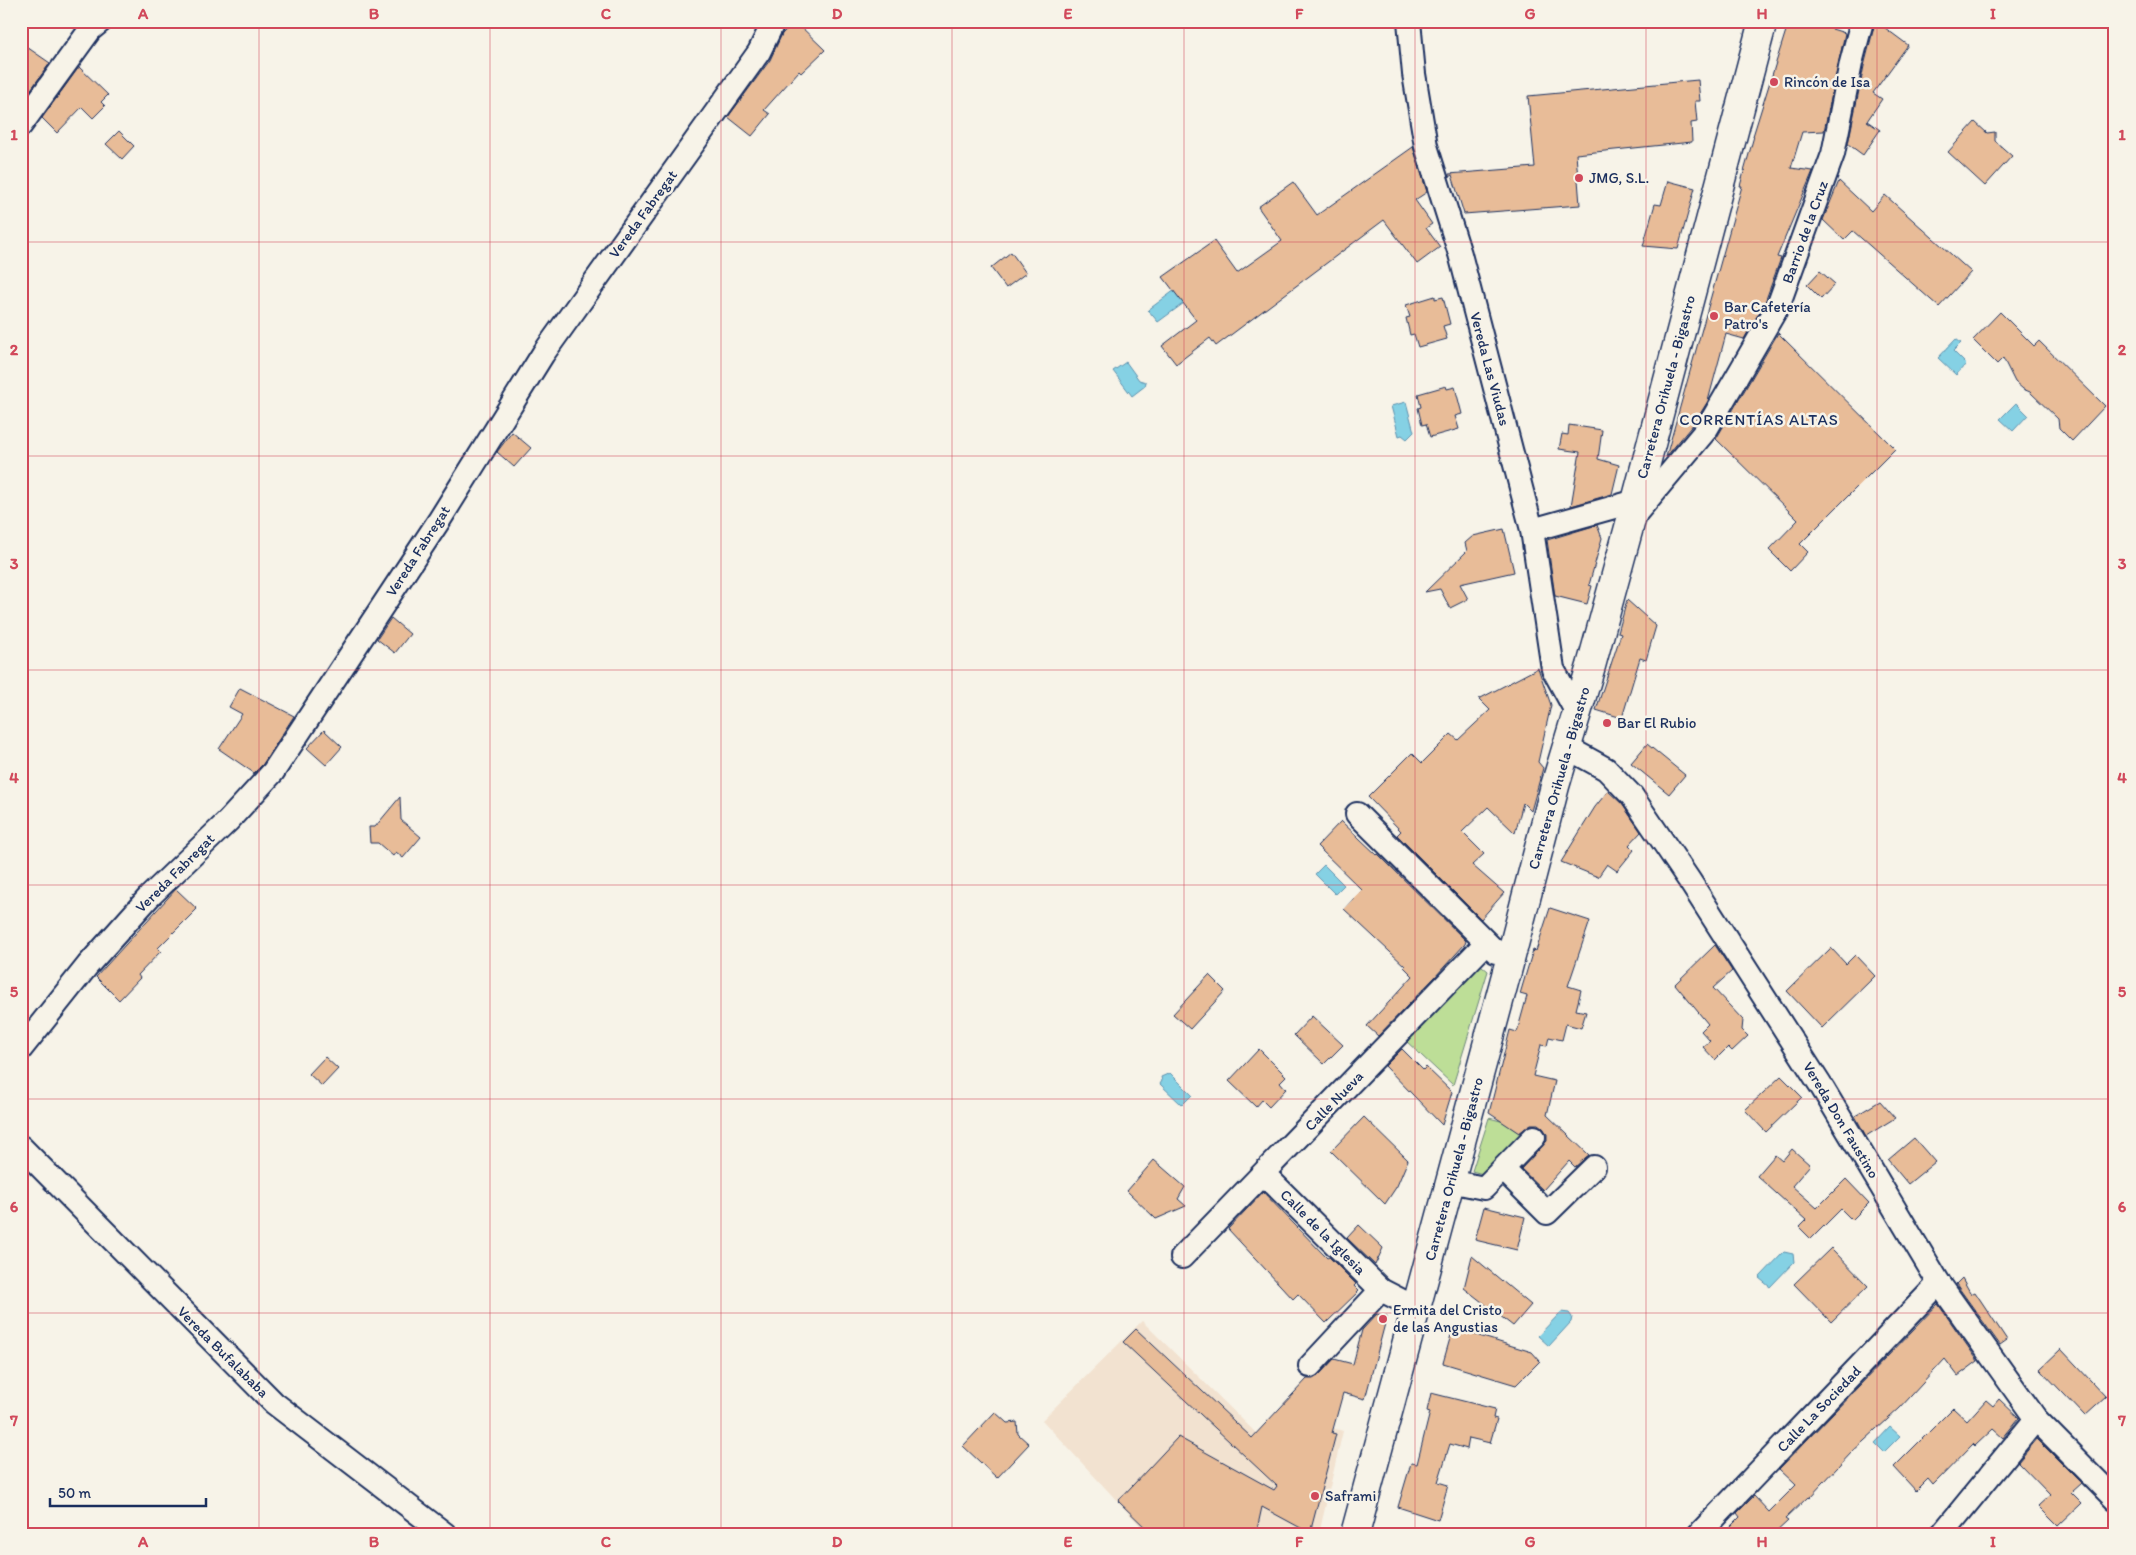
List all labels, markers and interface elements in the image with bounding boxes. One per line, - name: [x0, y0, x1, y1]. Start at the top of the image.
- text: A: [137, 4, 149, 23]
- text: B: [369, 4, 380, 23]
- text: C: [601, 4, 612, 23]
- text: D: [832, 4, 843, 23]
- text: E: [1064, 4, 1073, 23]
- text: F: [1295, 4, 1304, 23]
- text: G: [1524, 4, 1536, 23]
- text: H: [1756, 4, 1768, 23]
- text: I: [1990, 4, 1996, 23]
- place label: Rincón de Isa: [1784, 73, 1871, 91]
- marker: Rincón de Isa: [1768, 76, 1780, 88]
- text: 1: [10, 125, 18, 144]
- text: 1: [2118, 125, 2126, 144]
- street label: Vereda Fabregat: [605, 166, 681, 262]
- place label: JMG, S.L.: [1589, 169, 1649, 187]
- marker: JMG, S.L.: [1573, 172, 1585, 184]
- street label: Barrio de la Cruz: [1778, 178, 1832, 286]
- street label: Carretera Orihuela - Bigastro: [1633, 293, 1699, 481]
- place label: Bar Cafetería Patro's: [1724, 298, 1811, 333]
- street label: Vereda Las Viudas: [1466, 310, 1514, 428]
- marker: Bar Cafetería Patro's: [1708, 310, 1720, 322]
- text: 2: [10, 340, 19, 359]
- text: 2: [2118, 340, 2127, 359]
- district label: CORRENTÍAS ALTAS: [1679, 410, 1839, 429]
- street label: Vereda Fabregat: [382, 502, 454, 600]
- text: 3: [10, 554, 19, 573]
- text: 3: [2118, 554, 2127, 573]
- street label: Carretera Orihuela - Bigastro: [1524, 685, 1594, 871]
- place label: Bar El Rubio: [1617, 714, 1696, 732]
- marker: Bar El Rubio: [1601, 717, 1613, 729]
- text: 4: [9, 768, 19, 787]
- text: 4: [2117, 768, 2127, 787]
- street label: Vereda Fabregat: [132, 829, 219, 916]
- text: 5: [10, 982, 19, 1001]
- text: 5: [2118, 982, 2127, 1001]
- street label: Vereda Don Faustino: [1799, 1058, 1883, 1182]
- street label: Calle Nueva: [1301, 1067, 1367, 1135]
- street label: Carretera Orihuela - Bigastro: [1421, 1075, 1487, 1263]
- street label: Calle de la Iglesia: [1276, 1185, 1370, 1279]
- text: 6: [10, 1197, 19, 1216]
- text: 6: [2118, 1197, 2127, 1216]
- place label: Ermita del Cristo de las Angustias: [1393, 1301, 1502, 1336]
- street label: Vereda Bufalababa: [174, 1303, 273, 1402]
- marker: Ermita del Cristo de las Angustias: [1377, 1313, 1389, 1325]
- street label: Calle La Sociedad: [1773, 1362, 1865, 1456]
- text: 7: [9, 1411, 18, 1430]
- text: 7: [2117, 1411, 2126, 1430]
- scale bar: [50, 1475, 206, 1507]
- text: 50 m: [58, 1484, 91, 1502]
- place label: Saframi: [1325, 1487, 1376, 1505]
- marker: Saframi: [1309, 1490, 1321, 1502]
- text: A: [137, 1532, 149, 1551]
- text: B: [369, 1532, 380, 1551]
- text: C: [601, 1532, 612, 1551]
- text: D: [832, 1532, 843, 1551]
- text: E: [1064, 1532, 1073, 1551]
- text: F: [1295, 1532, 1304, 1551]
- text: G: [1524, 1532, 1536, 1551]
- text: H: [1756, 1532, 1768, 1551]
- text: I: [1990, 1532, 1996, 1551]

